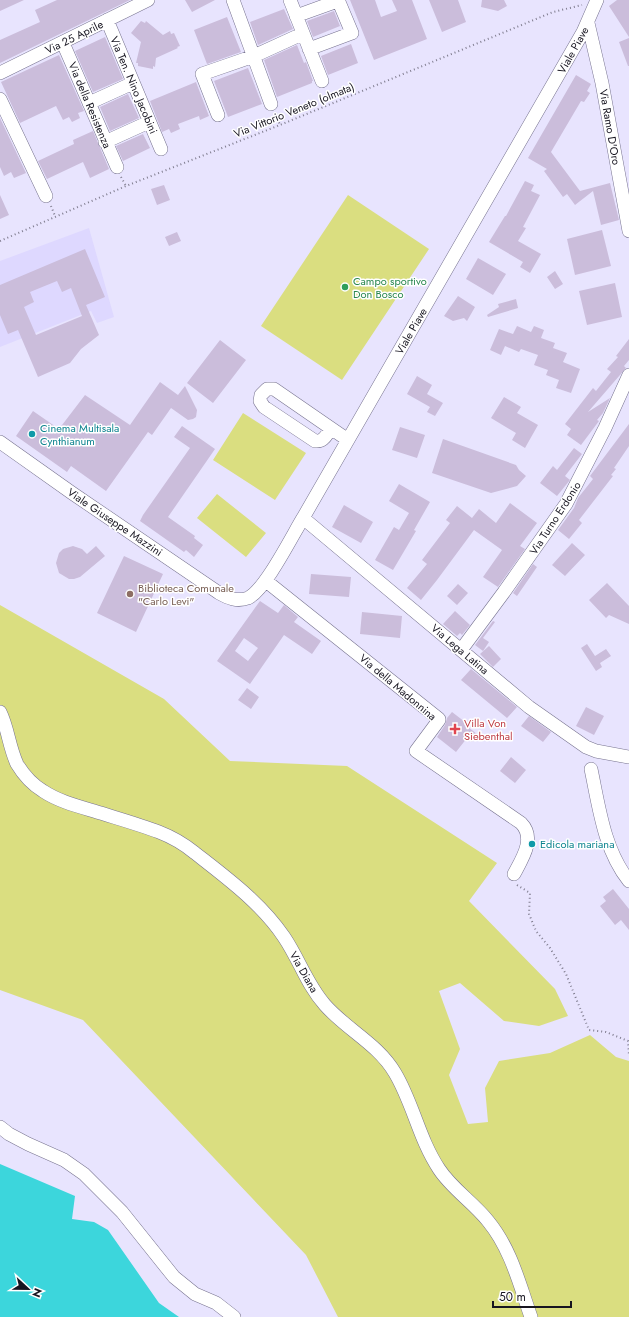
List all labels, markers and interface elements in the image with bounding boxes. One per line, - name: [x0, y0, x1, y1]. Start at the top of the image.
- street label: Via 25 Aprile: [42, 16, 106, 58]
- street label: Viale Piave: [554, 23, 593, 76]
- street label: Via Ten. Nino Jacobini: [106, 34, 162, 136]
- street label: Via della Resistenza: [65, 59, 115, 151]
- street label: Via Vittorio Veneto (olmata): [231, 78, 357, 142]
- street label: Via Ramo D'Oro: [595, 88, 625, 166]
- place label: Campo sportivo Don Bosco: [353, 273, 427, 302]
- marker: Campo sportivo Don Bosco: [340, 282, 350, 292]
- street label: Viale Piave: [391, 304, 431, 357]
- place label: Cinema Multisala Cynthianum: [40, 420, 119, 449]
- marker: Cinema Multisala Cynthianum: [27, 429, 37, 439]
- street label: Via Turno Erdonio: [525, 478, 585, 558]
- street label: Viale Giuseppe Mazzini: [64, 484, 166, 560]
- place label: Biblioteca Comunale "Carlo Levi": [138, 580, 234, 609]
- marker: Biblioteca Comunale "Carlo Levi": [125, 589, 135, 599]
- street label: Via Lega Latina: [428, 620, 492, 678]
- street label: Via della Madonnina: [356, 650, 440, 724]
- place label: Villa Von Siebenthal: [464, 715, 513, 744]
- marker: Villa Von Siebenthal: [449, 723, 461, 735]
- place label: Edicola mariana: [540, 836, 614, 852]
- marker: Edicola mariana: [527, 839, 537, 849]
- street label: Via Diana: [286, 948, 322, 996]
- north arrow: [8, 1269, 48, 1309]
- scale bar: [493, 1283, 571, 1309]
- text: N: [28, 1286, 46, 1300]
- text: 50 m: [499, 1288, 526, 1306]

